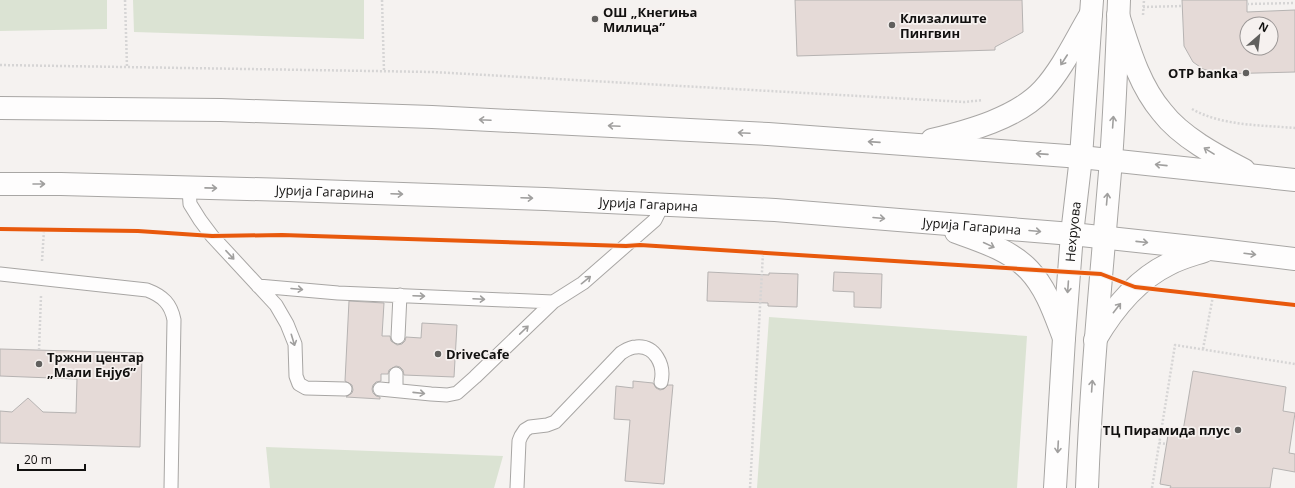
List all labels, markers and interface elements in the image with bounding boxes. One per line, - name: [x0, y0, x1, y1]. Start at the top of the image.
- place label: ОШ „Кнегиња Милица”: [603, 3, 697, 36]
- place label: Клизалиште Пингвин: [900, 9, 987, 42]
- marker: ОШ „Кнегиња Милица”: [590, 14, 600, 24]
- north arrow: [1239, 16, 1279, 56]
- text: N: [1256, 18, 1271, 35]
- marker: Клизалиште Пингвин: [887, 20, 897, 30]
- one-way arrow: [1060, 54, 1068, 65]
- place label: OTP banka: [1168, 64, 1238, 82]
- marker: OTP banka: [1241, 68, 1251, 78]
- one-way arrow: [479, 116, 492, 123]
- one-way arrow: [1110, 116, 1117, 129]
- one-way arrow: [608, 123, 621, 130]
- one-way arrow: [738, 129, 751, 137]
- one-way arrow: [868, 138, 881, 145]
- one-way arrow: [1203, 146, 1215, 154]
- one-way arrow: [1036, 151, 1049, 158]
- one-way arrow: [1155, 162, 1168, 169]
- one-way arrow: [32, 180, 45, 188]
- street label: Јурија Гагарина: [273, 181, 375, 202]
- one-way arrow: [204, 184, 217, 192]
- one-way arrow: [390, 190, 403, 198]
- street label: Јурија Гагарина: [597, 193, 698, 215]
- one-way arrow: [1103, 193, 1110, 206]
- one-way arrow: [520, 195, 533, 202]
- street label: Нехруова: [1061, 200, 1085, 263]
- street label: Јурија Гагарина: [920, 213, 1022, 239]
- one-way arrow: [872, 214, 885, 222]
- one-way arrow: [1028, 228, 1041, 235]
- one-way arrow: [1136, 238, 1149, 245]
- one-way arrow: [983, 242, 995, 249]
- one-way arrow: [225, 250, 235, 260]
- one-way arrow: [1243, 250, 1256, 258]
- one-way arrow: [580, 276, 591, 285]
- one-way arrow: [1065, 280, 1072, 293]
- one-way arrow: [290, 285, 303, 293]
- one-way arrow: [412, 292, 425, 300]
- one-way arrow: [472, 295, 485, 303]
- one-way arrow: [1112, 302, 1121, 313]
- one-way arrow: [519, 325, 529, 335]
- one-way arrow: [290, 334, 297, 347]
- place label: DriveCafe: [446, 345, 510, 363]
- place label: Тржни центар „Мали Енјуб”: [47, 348, 144, 381]
- marker: DriveCafe: [433, 349, 443, 359]
- marker: Тржни центар „Мали Енјуб”: [34, 359, 44, 369]
- one-way arrow: [1088, 380, 1095, 393]
- one-way arrow: [412, 389, 425, 397]
- place label: ТЦ Пирамида плус: [1103, 421, 1230, 439]
- marker: ТЦ Пирамида плус: [1233, 425, 1243, 435]
- one-way arrow: [1054, 440, 1061, 453]
- scale bar: [18, 446, 85, 472]
- text: 20 m: [24, 451, 52, 468]

